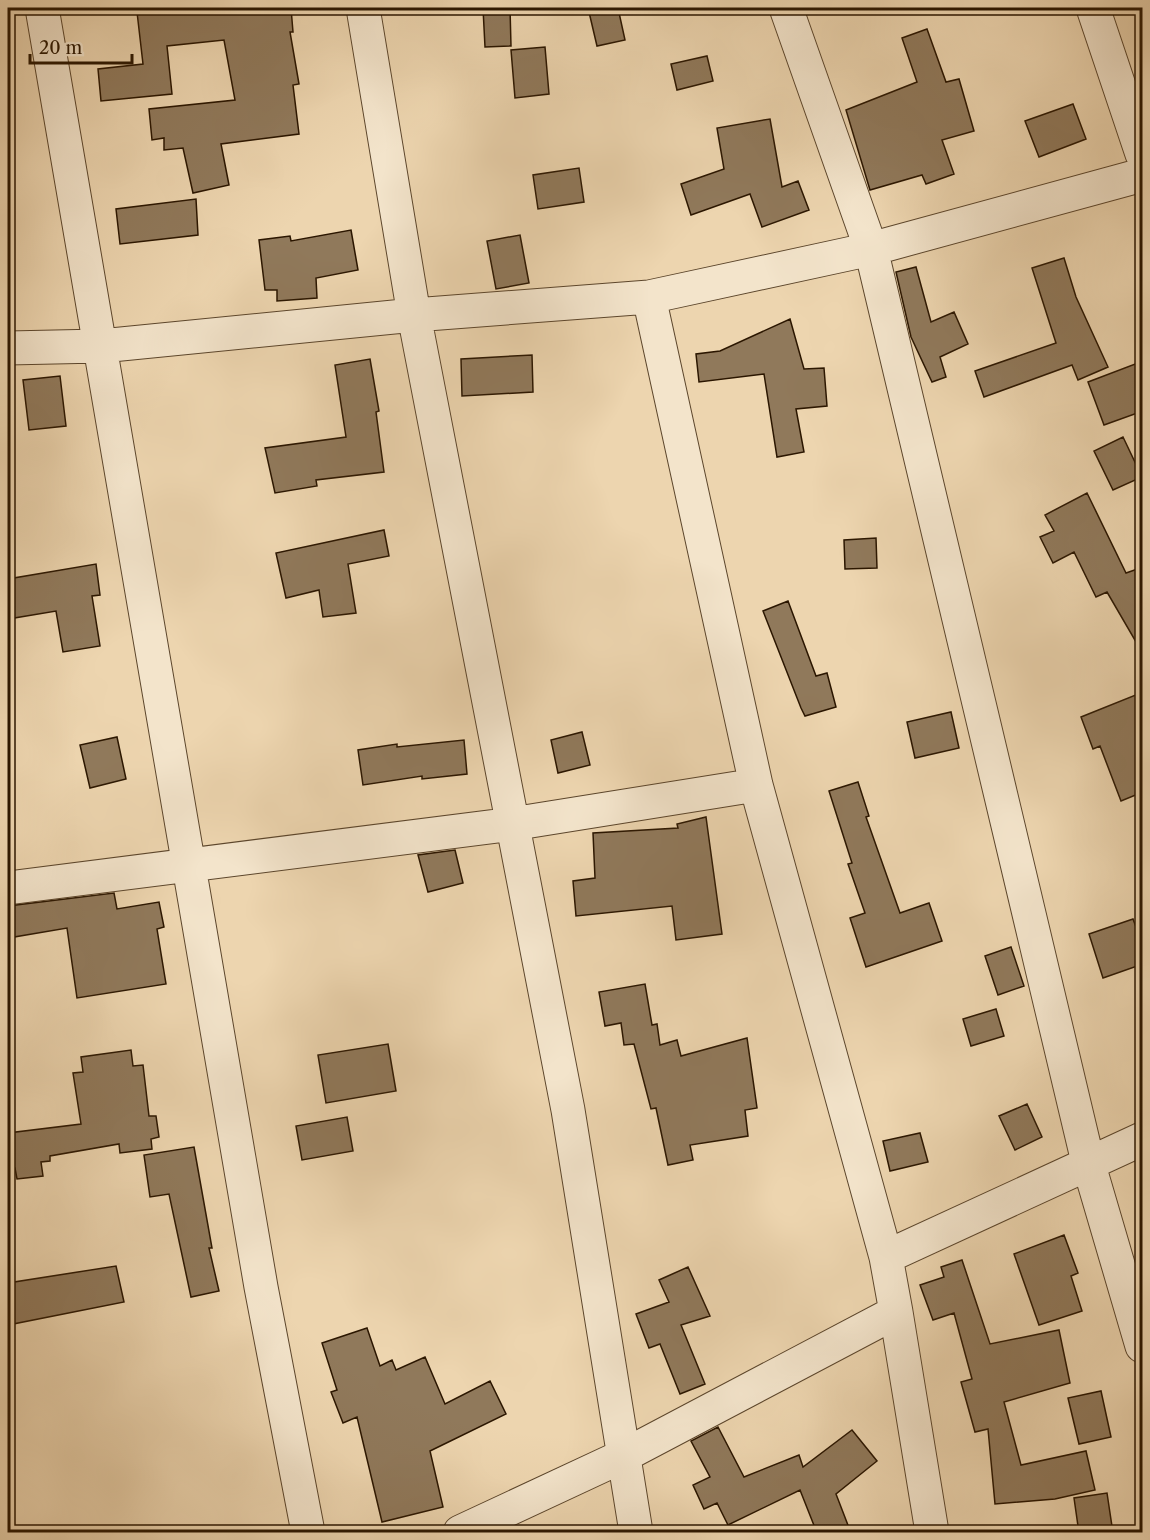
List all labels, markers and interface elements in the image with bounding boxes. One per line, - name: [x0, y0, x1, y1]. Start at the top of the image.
- scale bar: [30, 27, 132, 65]
- text: 20 m: [39, 37, 83, 59]

